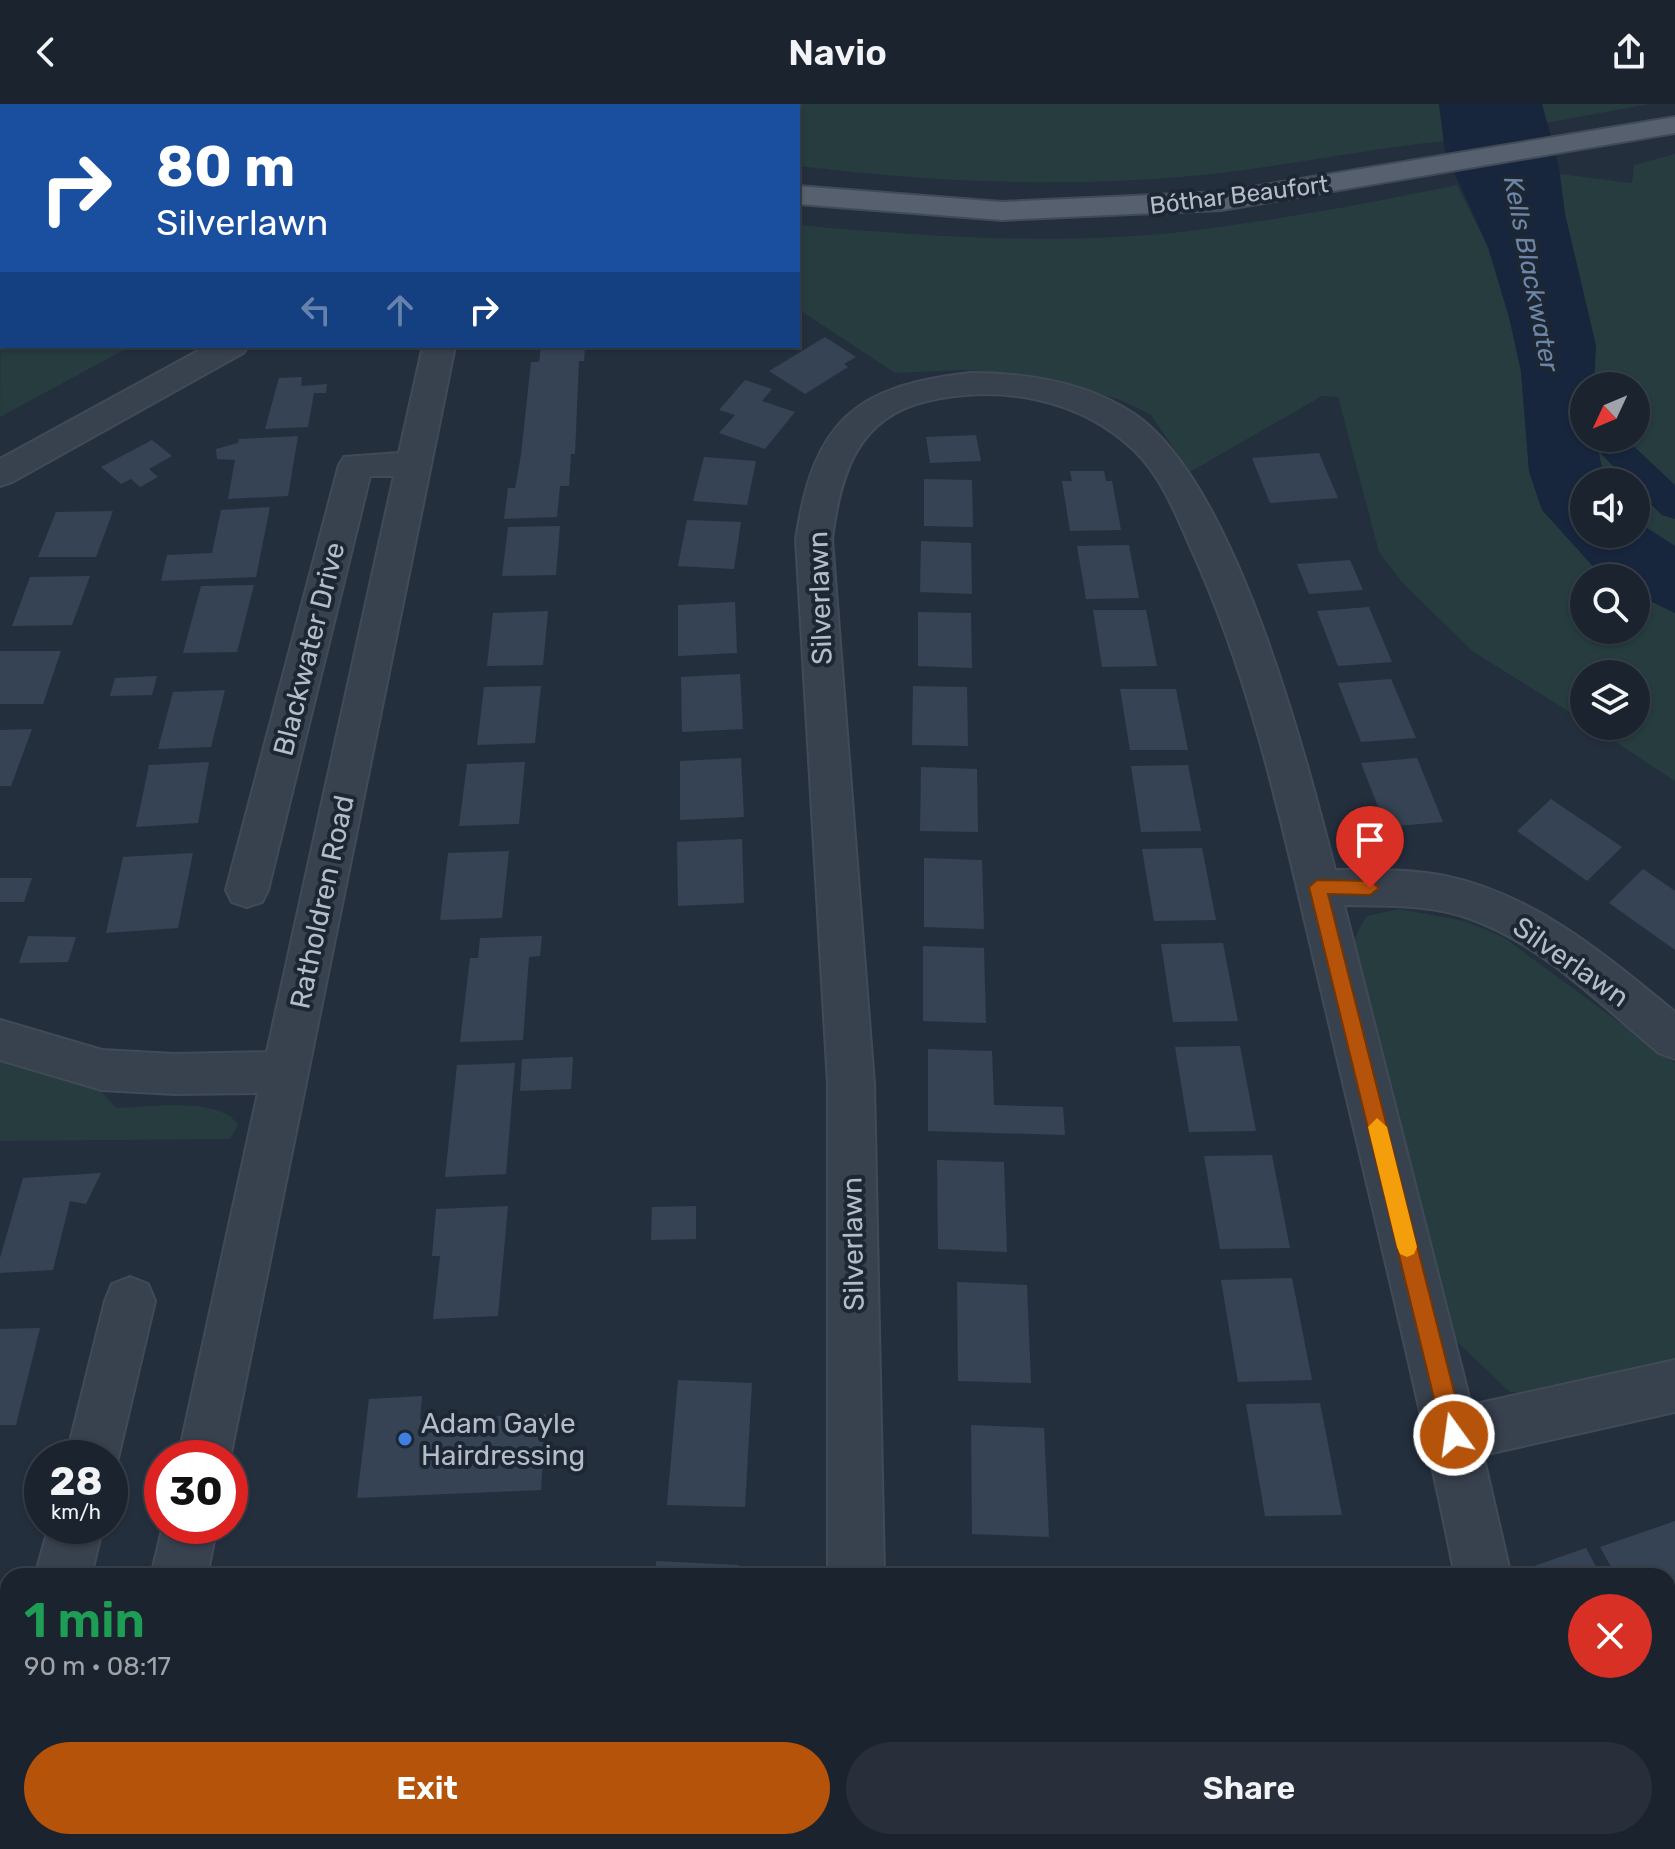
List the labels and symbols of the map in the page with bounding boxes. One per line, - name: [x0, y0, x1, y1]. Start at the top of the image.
- street label: Bóthar Beaufort: [1148, 170, 1330, 220]
- water label: Kells Blackwater: [1497, 174, 1565, 375]
- north arrow: [1570, 372, 1650, 452]
- street label: Silverlawn: [801, 530, 839, 666]
- street label: Blackwater Drive: [266, 539, 352, 759]
- street label: Ratholdren Road: [283, 792, 361, 1012]
- pin: [1336, 806, 1404, 888]
- street label: Silverlawn: [1507, 910, 1635, 1014]
- street label: Silverlawn: [835, 1177, 871, 1311]
- position arrow: [1412, 1393, 1496, 1477]
- place label: Adam Gayle Hairdressing: [421, 1407, 585, 1472]
- marker: Adam Gayle Hairdressing: [396, 1430, 414, 1448]
- speed limit sign: 30: [144, 1440, 248, 1544]

